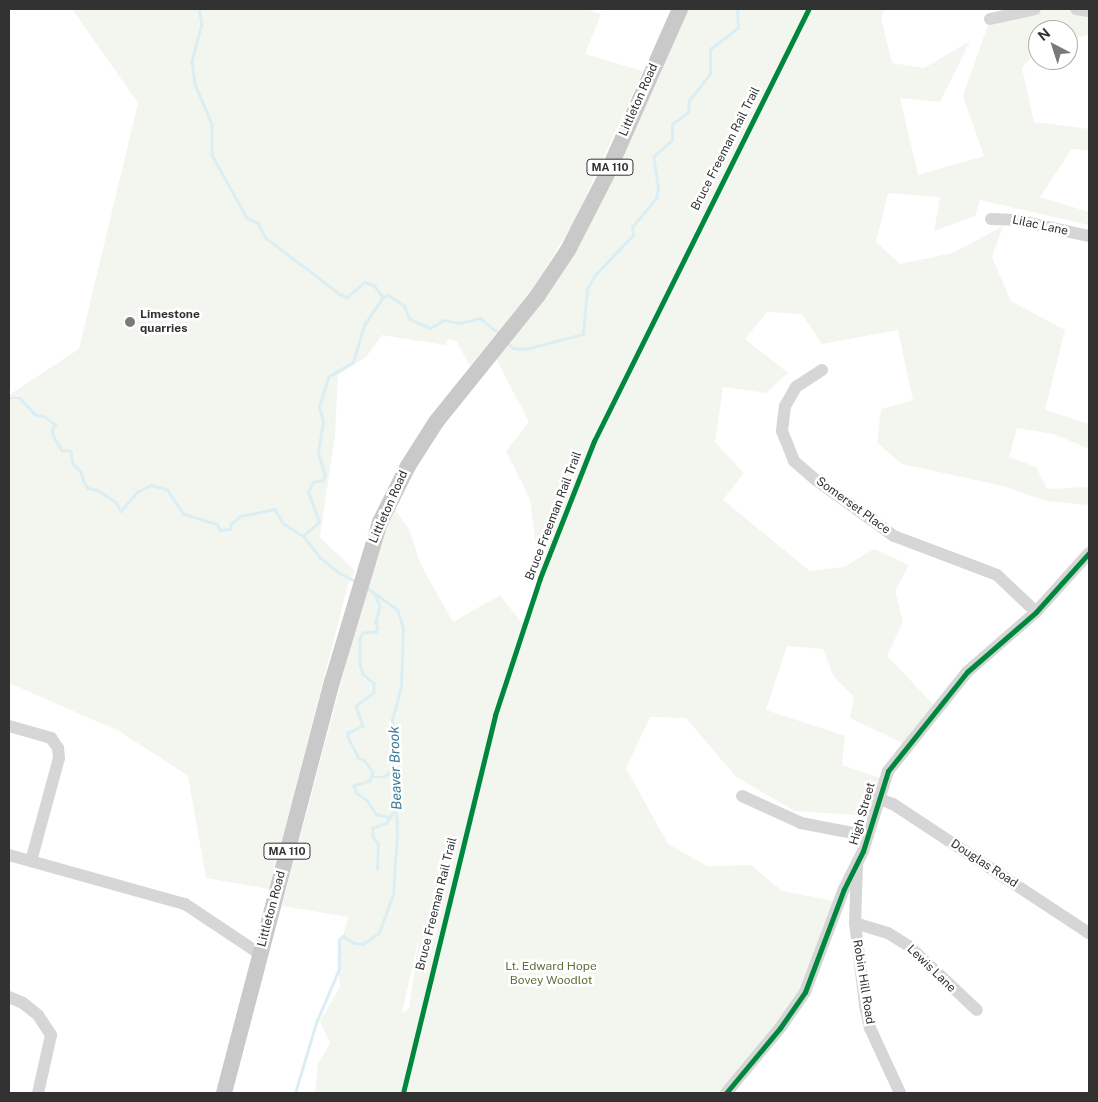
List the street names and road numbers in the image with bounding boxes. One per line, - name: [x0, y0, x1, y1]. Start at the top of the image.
- street label: Littleton Road: [617, 61, 661, 139]
- street label: Bruce Freeman Rail Trail: [689, 85, 763, 213]
- road number: MA 110: [586, 158, 634, 176]
- street label: Lilac Lane: [1011, 213, 1069, 239]
- street label: Bruce Freeman Rail Trail: [523, 450, 585, 582]
- street label: Littleton Road: [367, 468, 411, 546]
- street label: Somerset Place: [813, 474, 893, 538]
- street label: High Street: [847, 781, 879, 847]
- street label: Bruce Freeman Rail Trail: [413, 836, 461, 972]
- street label: Douglas Road: [948, 837, 1020, 891]
- road number: MA 110: [263, 842, 311, 859]
- street label: Littleton Road: [255, 869, 289, 949]
- street label: Robin Hill Road: [849, 939, 877, 1025]
- street label: Lewis Lane: [904, 942, 958, 996]

